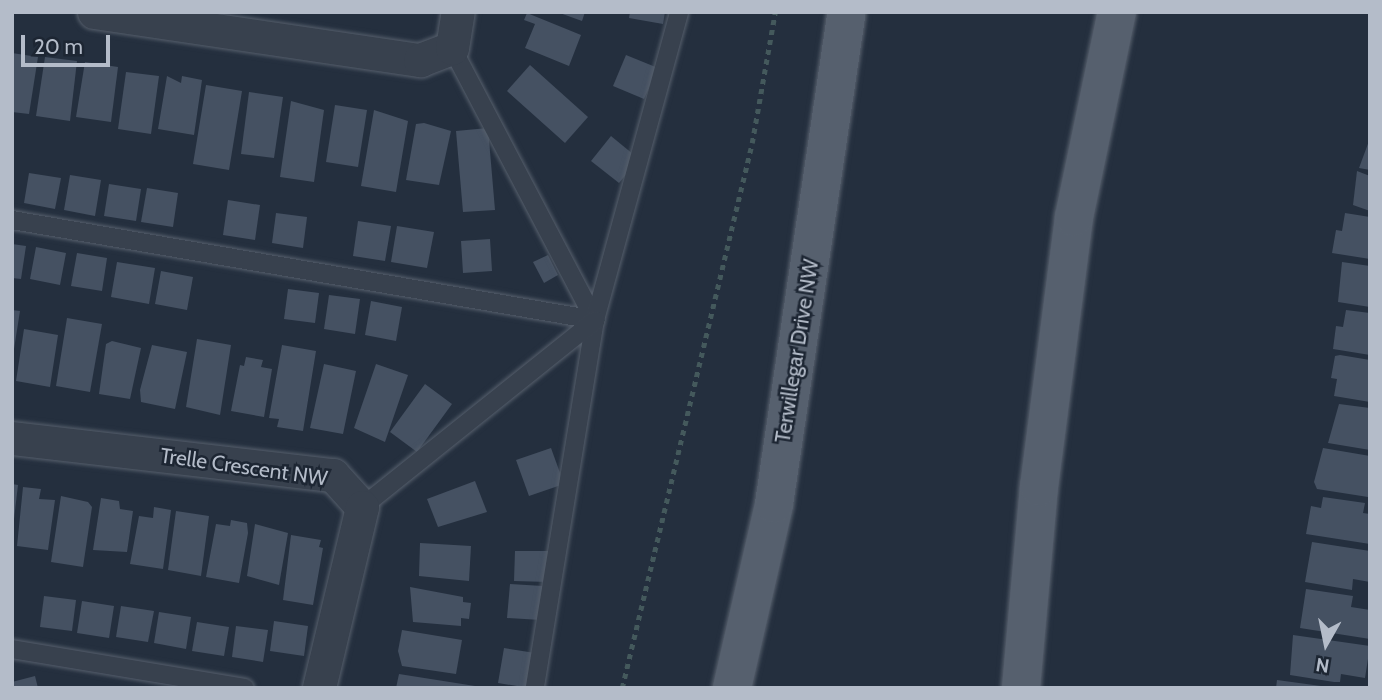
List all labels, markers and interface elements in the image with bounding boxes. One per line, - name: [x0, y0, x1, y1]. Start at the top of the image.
- scale bar: [24, 21, 114, 65]
- text: 20 m: [34, 34, 83, 59]
- street label: Terwillegar Drive NW: [770, 257, 824, 445]
- street label: Trelle Crescent NW: [159, 443, 329, 491]
- north arrow: [1291, 609, 1361, 679]
- text: N: [1314, 653, 1331, 678]

